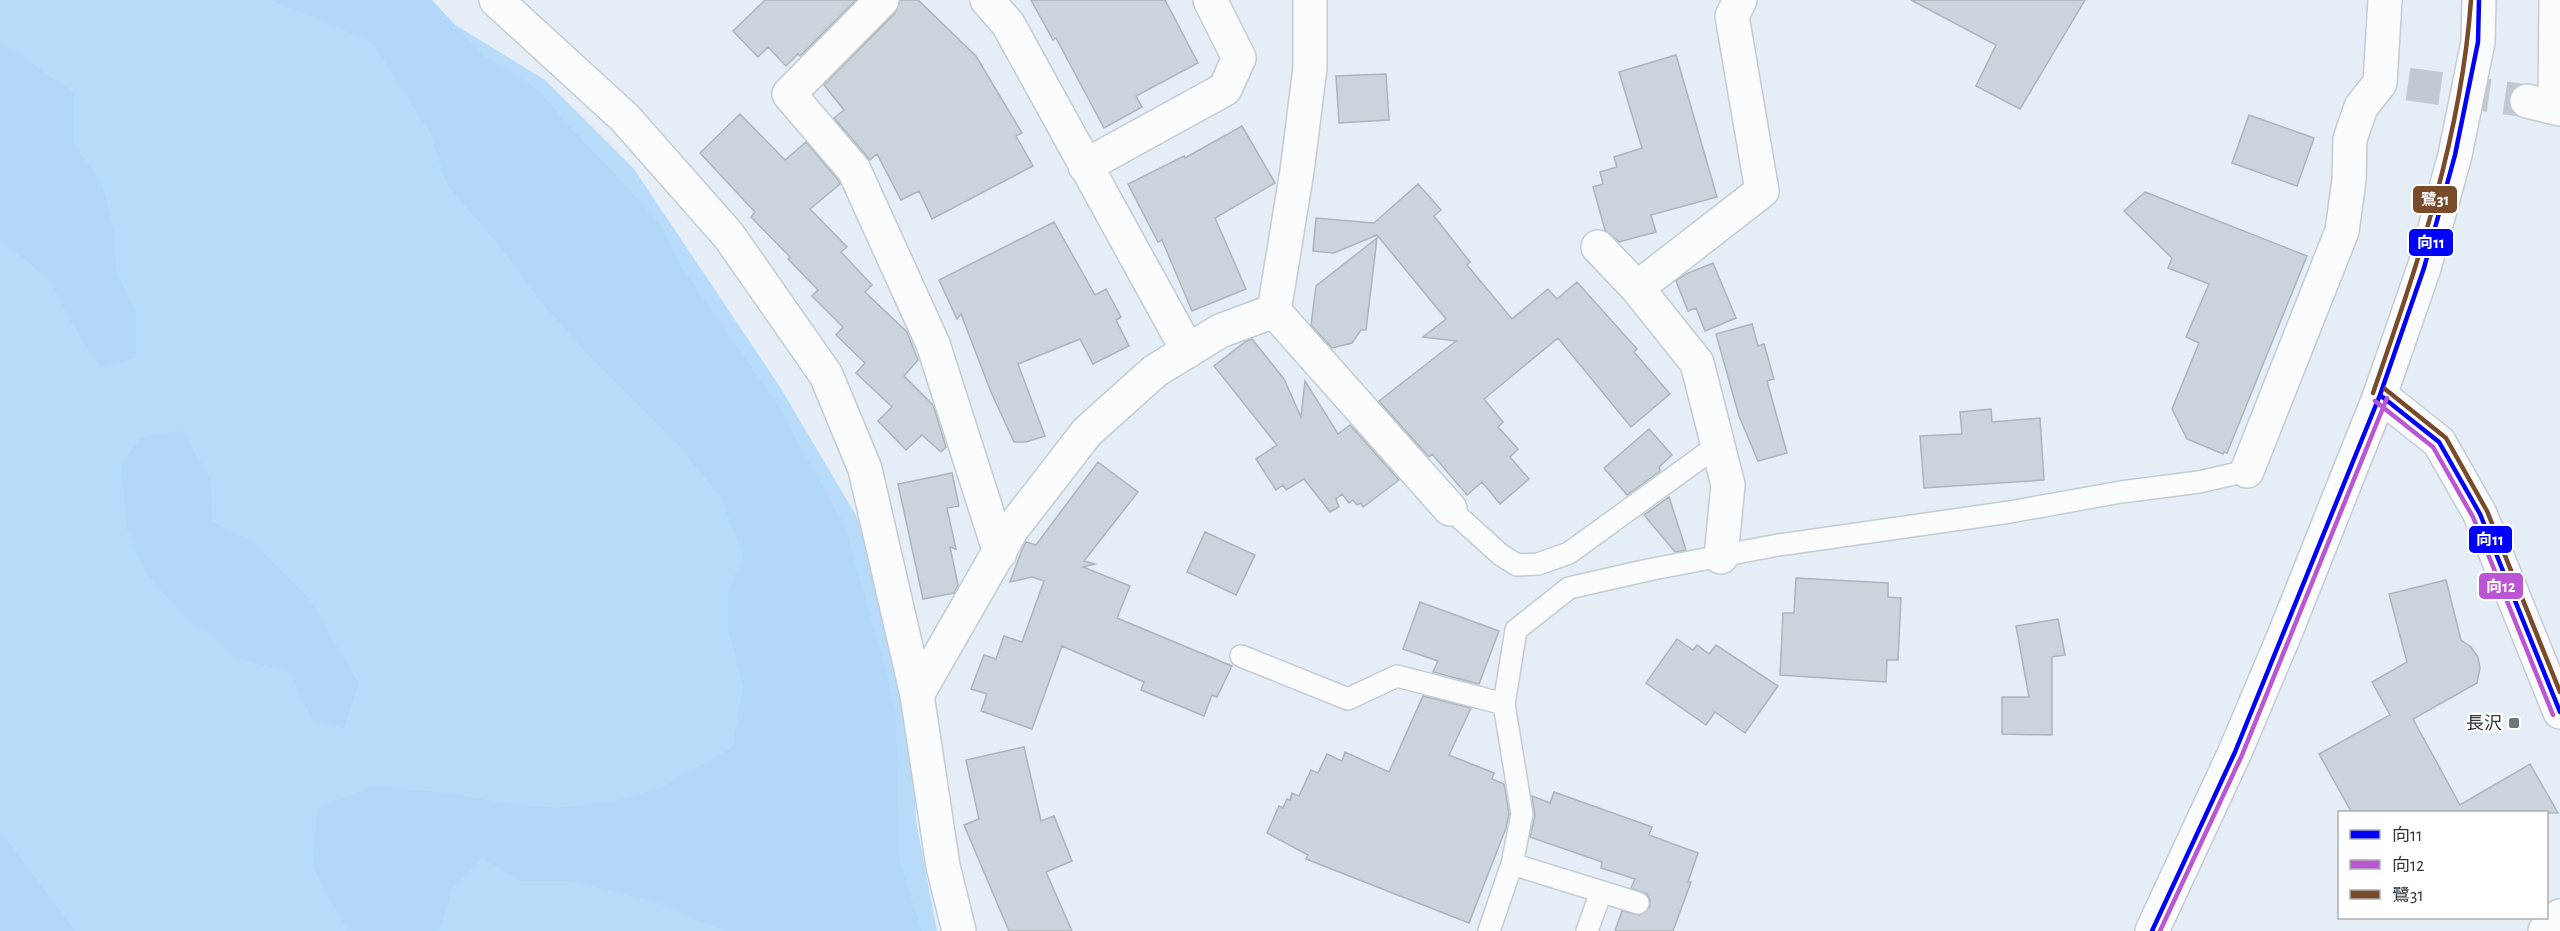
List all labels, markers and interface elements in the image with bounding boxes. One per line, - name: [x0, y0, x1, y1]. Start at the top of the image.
- line badge: 鷺31: [2412, 185, 2458, 214]
- text: 鷺31: [2421, 191, 2449, 208]
- line badge: 向11: [2408, 228, 2454, 257]
- text: 向11: [2417, 234, 2445, 251]
- line badge: 向11: [2468, 525, 2513, 554]
- text: 向11: [2476, 531, 2504, 548]
- line badge: 向12: [2478, 572, 2524, 600]
- text: 向12: [2486, 578, 2516, 595]
- place label: 長沢: [2466, 714, 2502, 733]
- marker: 長沢: [2507, 716, 2521, 730]
- legend: [2338, 811, 2548, 919]
- text: 向11: [2392, 825, 2422, 845]
- text: 向12: [2392, 855, 2424, 875]
- text: 鷺31: [2392, 886, 2424, 905]

